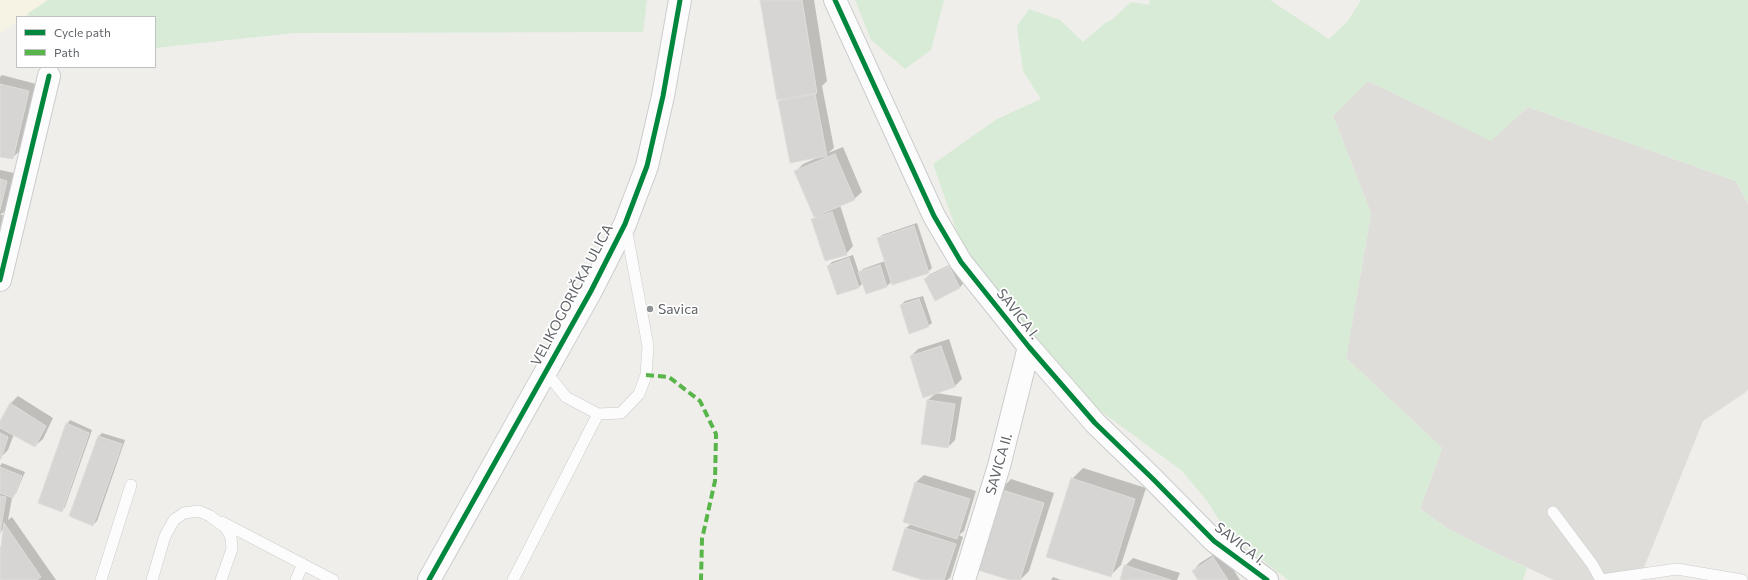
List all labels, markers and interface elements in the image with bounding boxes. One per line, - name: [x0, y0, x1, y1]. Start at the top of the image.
- legend: [16, 16, 156, 68]
- text: Cycle path: [54, 25, 111, 39]
- text: Path: [54, 45, 80, 59]
- street label: VELIKOGORIČKA ULICA: [528, 221, 616, 369]
- street label: SAVICA I.: [993, 285, 1043, 343]
- place label: Savica: [658, 301, 698, 317]
- marker: Savica: [645, 304, 655, 314]
- street label: SAVICA II.: [982, 431, 1016, 497]
- street label: SAVICA I.: [1211, 519, 1269, 569]

